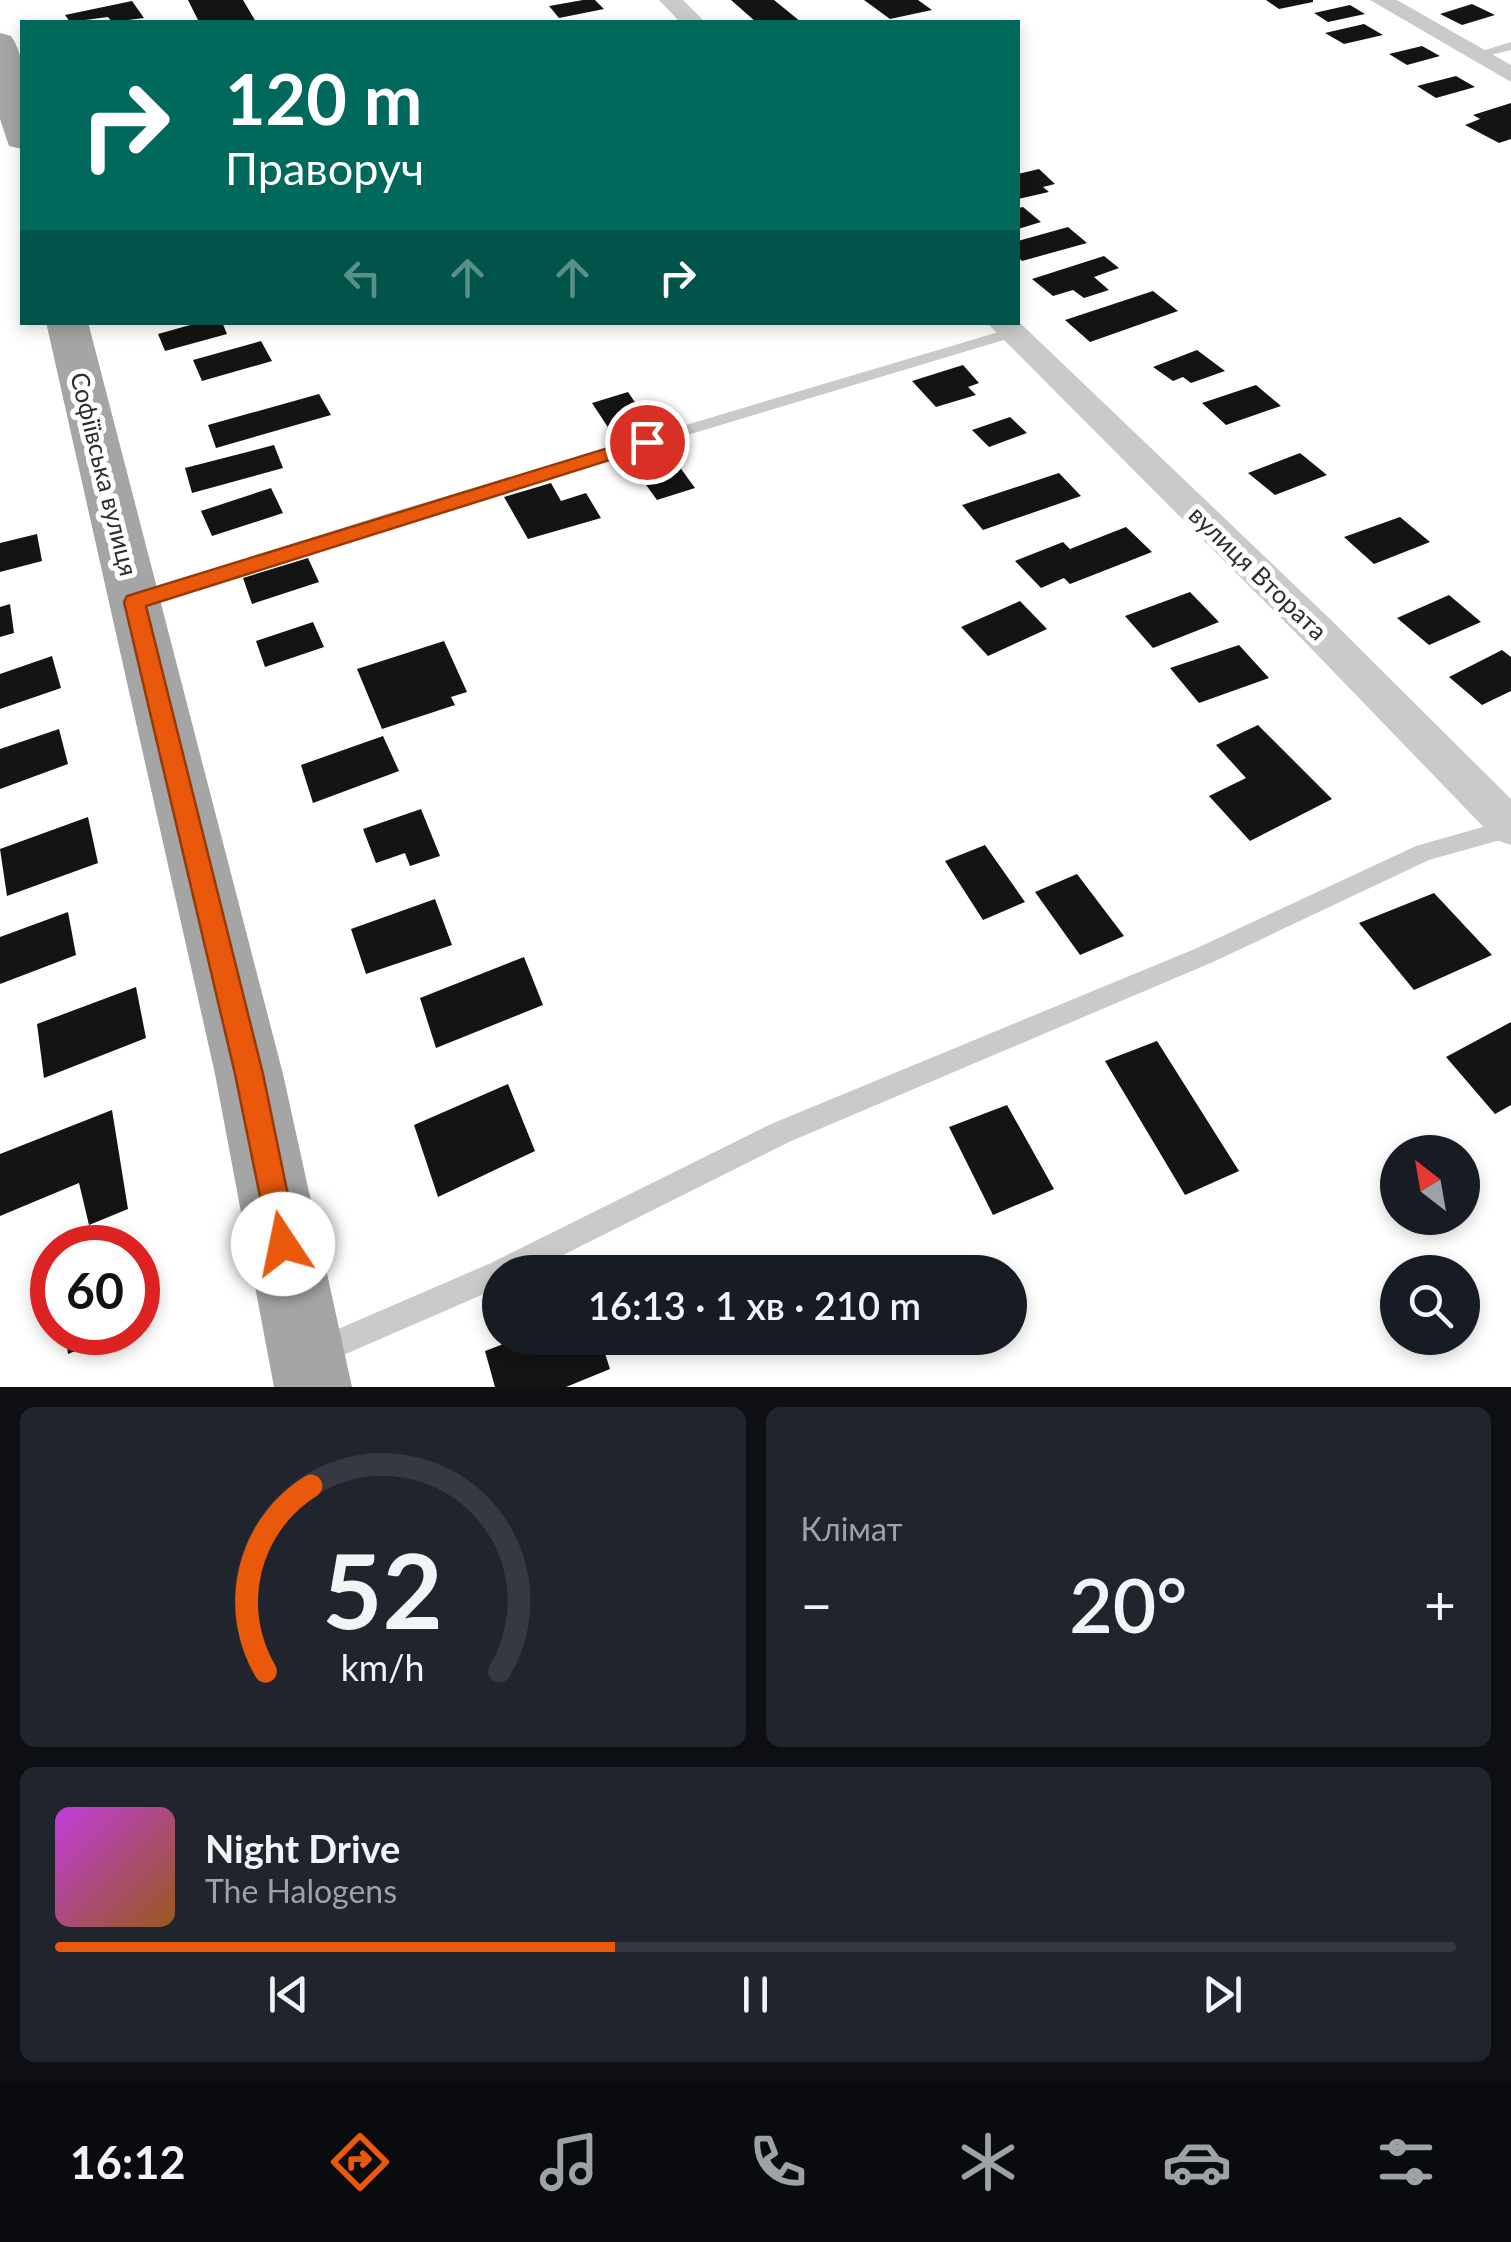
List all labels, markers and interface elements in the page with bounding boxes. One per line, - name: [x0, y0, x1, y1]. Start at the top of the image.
- text: 120 m: [225, 56, 422, 140]
- icon: right: [60, 60, 190, 190]
- text: Праворуч: [225, 141, 424, 195]
- icon: left: [335, 250, 390, 305]
- icon: ahead: [440, 250, 495, 305]
- icon: ahead: [545, 250, 600, 305]
- icon: right: [650, 250, 705, 305]
- street label: Софіївська вулиця: [65, 369, 145, 579]
- pin: [605, 400, 690, 485]
- icon: arrive: [620, 415, 675, 470]
- street label: вулиця Втората: [1184, 499, 1334, 646]
- north arrow: [1380, 1135, 1480, 1235]
- map controls: [1380, 1135, 1480, 1355]
- position arrow: [231, 1192, 335, 1296]
- speed limit sign: 60: [30, 1225, 160, 1355]
- button: search: [1380, 1255, 1480, 1355]
- text: 16:13 · 1 хв · 210 m: [588, 1282, 921, 1328]
- text: Клімат: [801, 1509, 903, 1548]
- text: 52: [322, 1526, 443, 1651]
- text: 20°: [1069, 1559, 1187, 1649]
- text: −: [801, 1571, 832, 1637]
- text: +: [1424, 1571, 1456, 1637]
- text: km/h: [341, 1646, 425, 1689]
- text: Night Drive: [205, 1825, 400, 1871]
- text: The Halogens: [205, 1871, 397, 1910]
- icon: previous: [261, 1967, 316, 2022]
- icon: pause: [728, 1967, 783, 2022]
- icon: next: [1195, 1967, 1250, 2022]
- icon: directions: [325, 2127, 395, 2197]
- icon: music: [534, 2127, 604, 2197]
- icon: phone: [743, 2127, 813, 2197]
- icon: climate: [953, 2127, 1023, 2197]
- icon: car: [1162, 2127, 1232, 2197]
- icon: filters: [1371, 2127, 1441, 2197]
- text: 16:12: [70, 2135, 186, 2189]

